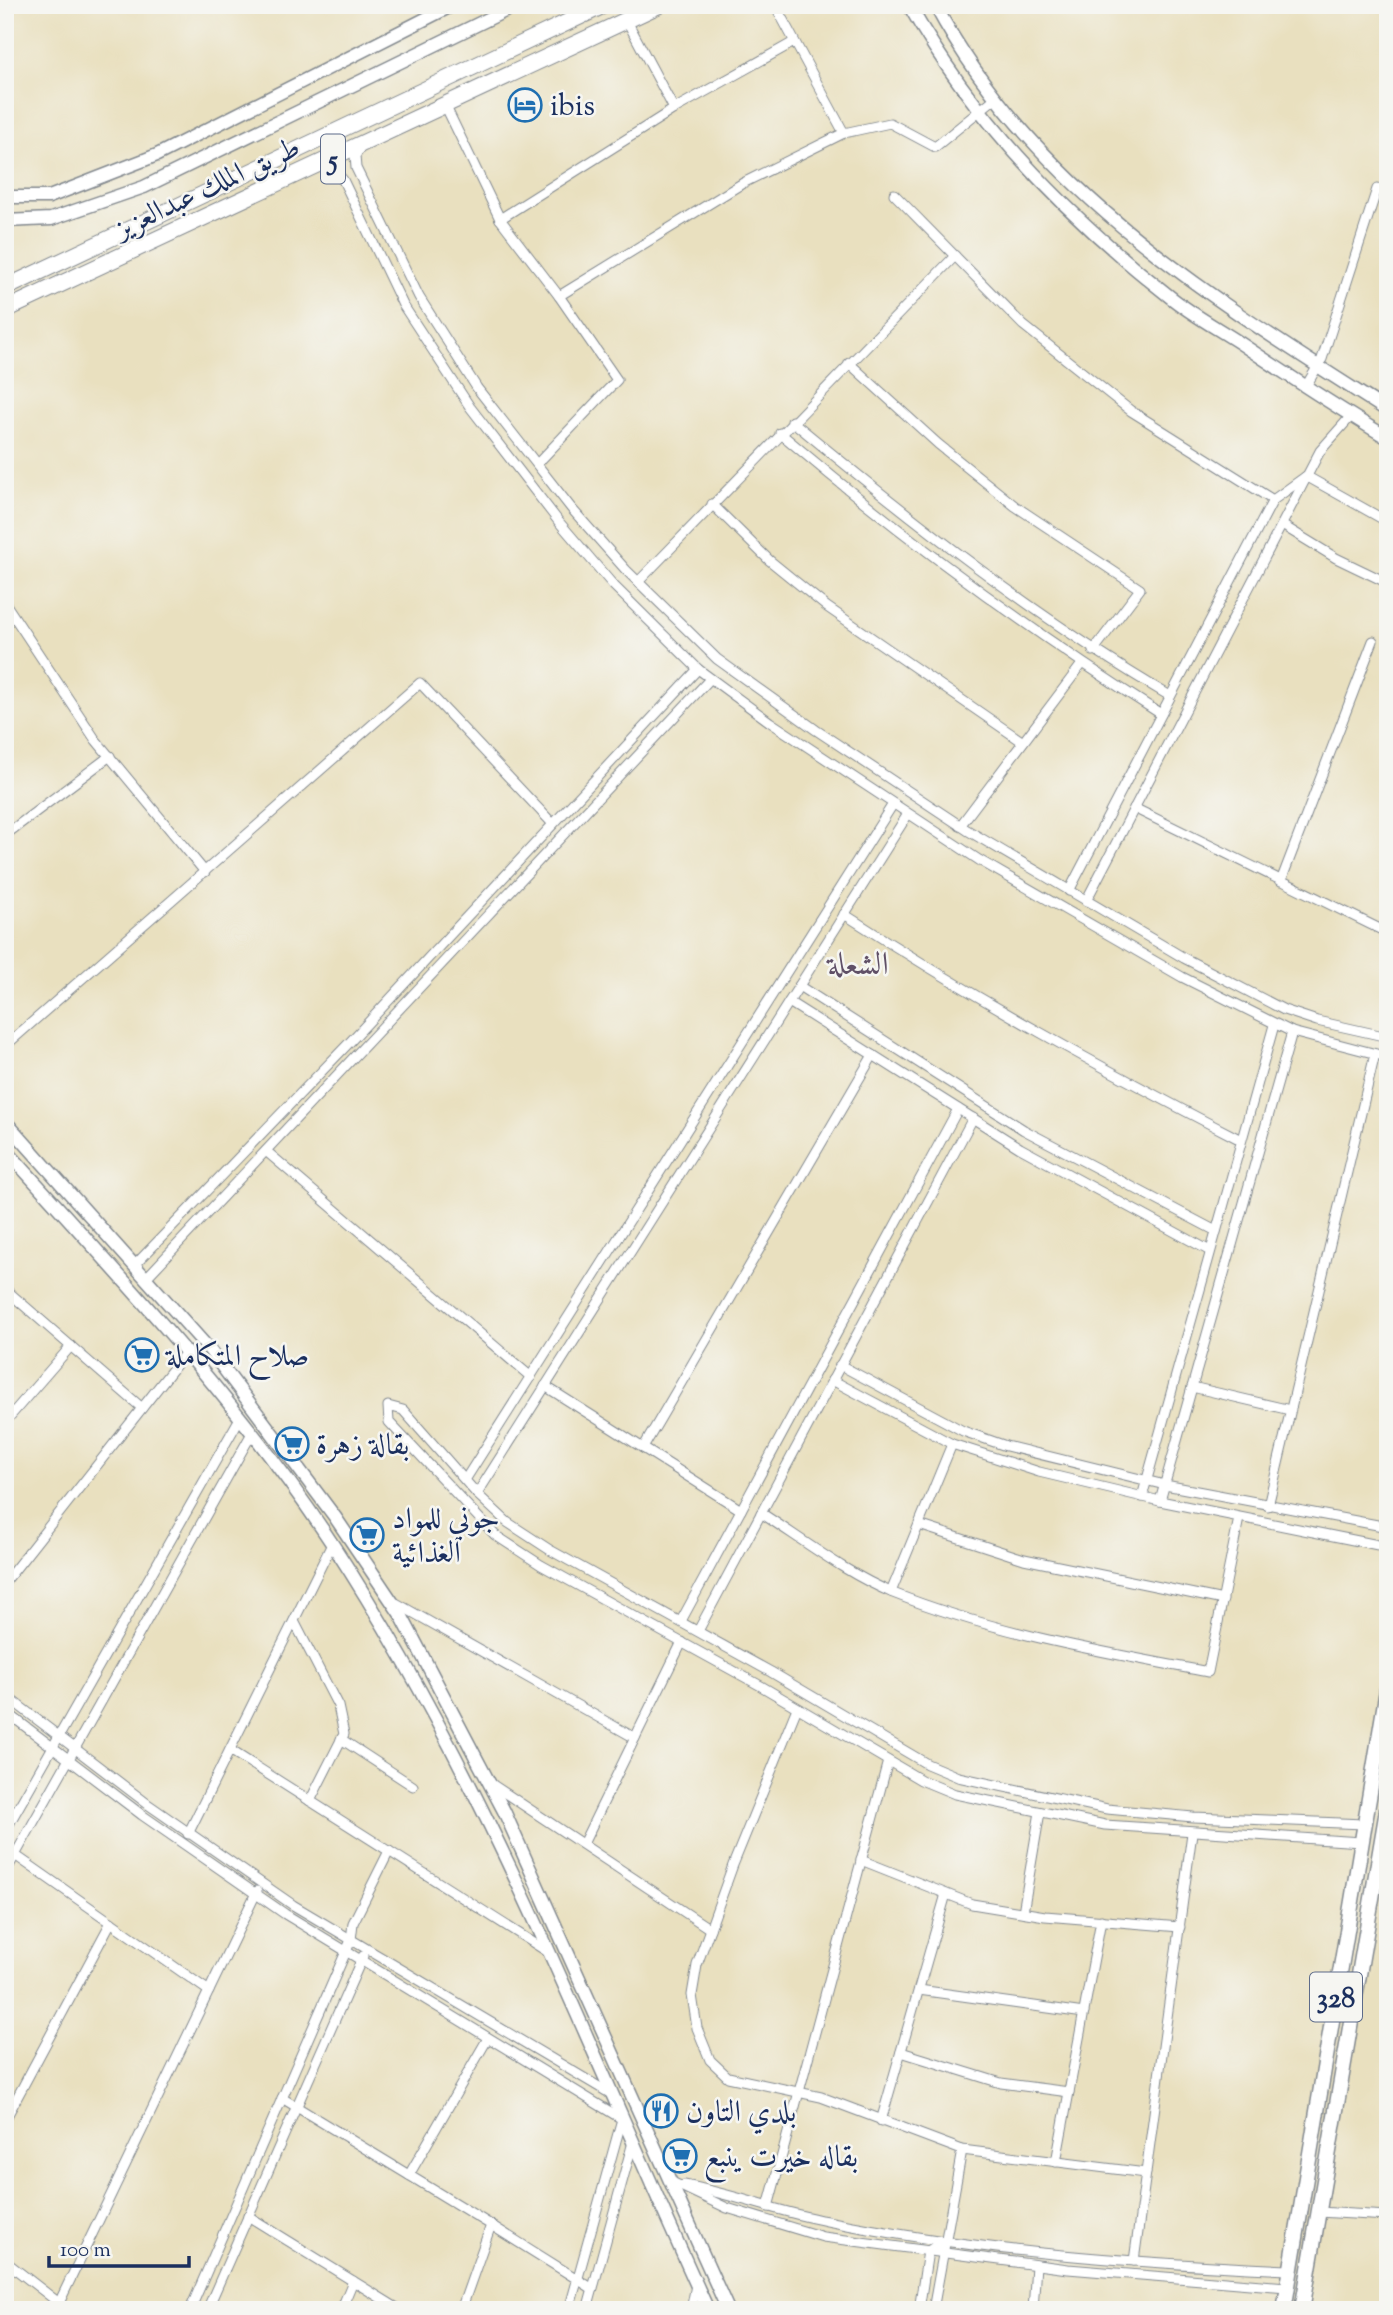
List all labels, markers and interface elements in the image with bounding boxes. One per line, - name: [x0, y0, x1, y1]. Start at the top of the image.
- hotel icon: ibis: [506, 86, 544, 124]
- place label: ibis: [550, 86, 595, 129]
- street label: طريق الملك عبدالعزيز: [105, 127, 308, 252]
- road number: 5: [321, 134, 345, 184]
- district label: الشعلة: [825, 943, 889, 989]
- supermarket icon: صلاح المتكاملة: [123, 1336, 161, 1374]
- place label: صلاح المتكاملة: [164, 1336, 309, 1381]
- supermarket icon: بقالة زهرة: [273, 1425, 311, 1463]
- place label: بقالة زهرة: [316, 1425, 410, 1468]
- place label: جوني للمواد الغذائية: [392, 1499, 500, 1576]
- supermarket icon: جوني للمواد الغذائية: [348, 1516, 386, 1554]
- road number: 328: [1310, 1972, 1362, 2022]
- restaurant icon: بلدي التاون: [642, 2092, 680, 2130]
- place label: بلدي التاون: [686, 2092, 796, 2135]
- supermarket icon: بقاله خيرت ينبع: [661, 2137, 699, 2175]
- place label: بقاله خيرت ينبع: [704, 2137, 858, 2183]
- scale bar: [49, 2224, 189, 2268]
- text: 100 m: [60, 2236, 111, 2266]

